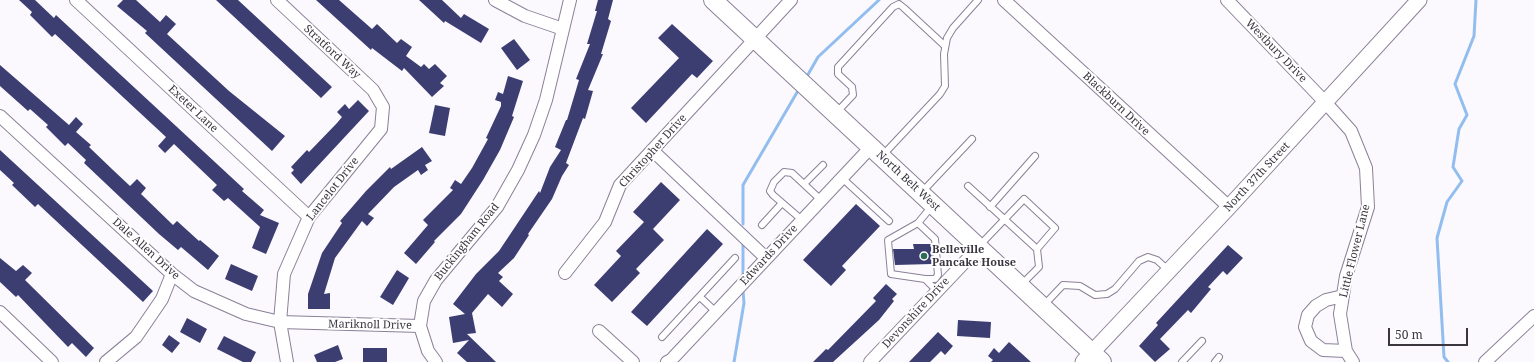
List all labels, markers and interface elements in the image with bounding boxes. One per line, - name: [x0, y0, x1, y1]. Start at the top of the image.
- street label: Westbury Drive: [1243, 17, 1309, 85]
- street label: Stratford Way: [301, 22, 363, 82]
- street label: Blackburn Drive: [1080, 70, 1152, 138]
- street label: Exeter Lane: [165, 83, 221, 135]
- street label: Christopher Drive: [617, 112, 689, 190]
- street label: North 37th Street: [1221, 139, 1293, 215]
- street label: North Belt West: [873, 148, 943, 214]
- street label: Lancelot Drive: [304, 155, 362, 223]
- street label: Buckingham Road: [432, 201, 502, 283]
- street label: Little Flower Lane: [1337, 203, 1373, 299]
- street label: Dale Allen Drive: [110, 215, 182, 283]
- street label: Edwards Drive: [738, 222, 800, 288]
- place label: Belleville Pancake House: [932, 243, 1016, 269]
- marker: Belleville Pancake House: [919, 251, 929, 261]
- street label: Devonshire Drive: [880, 275, 952, 351]
- street label: Mariknoll Drive: [328, 318, 412, 332]
- scale bar: [1390, 320, 1470, 346]
- text: 50 m: [1395, 326, 1423, 343]

